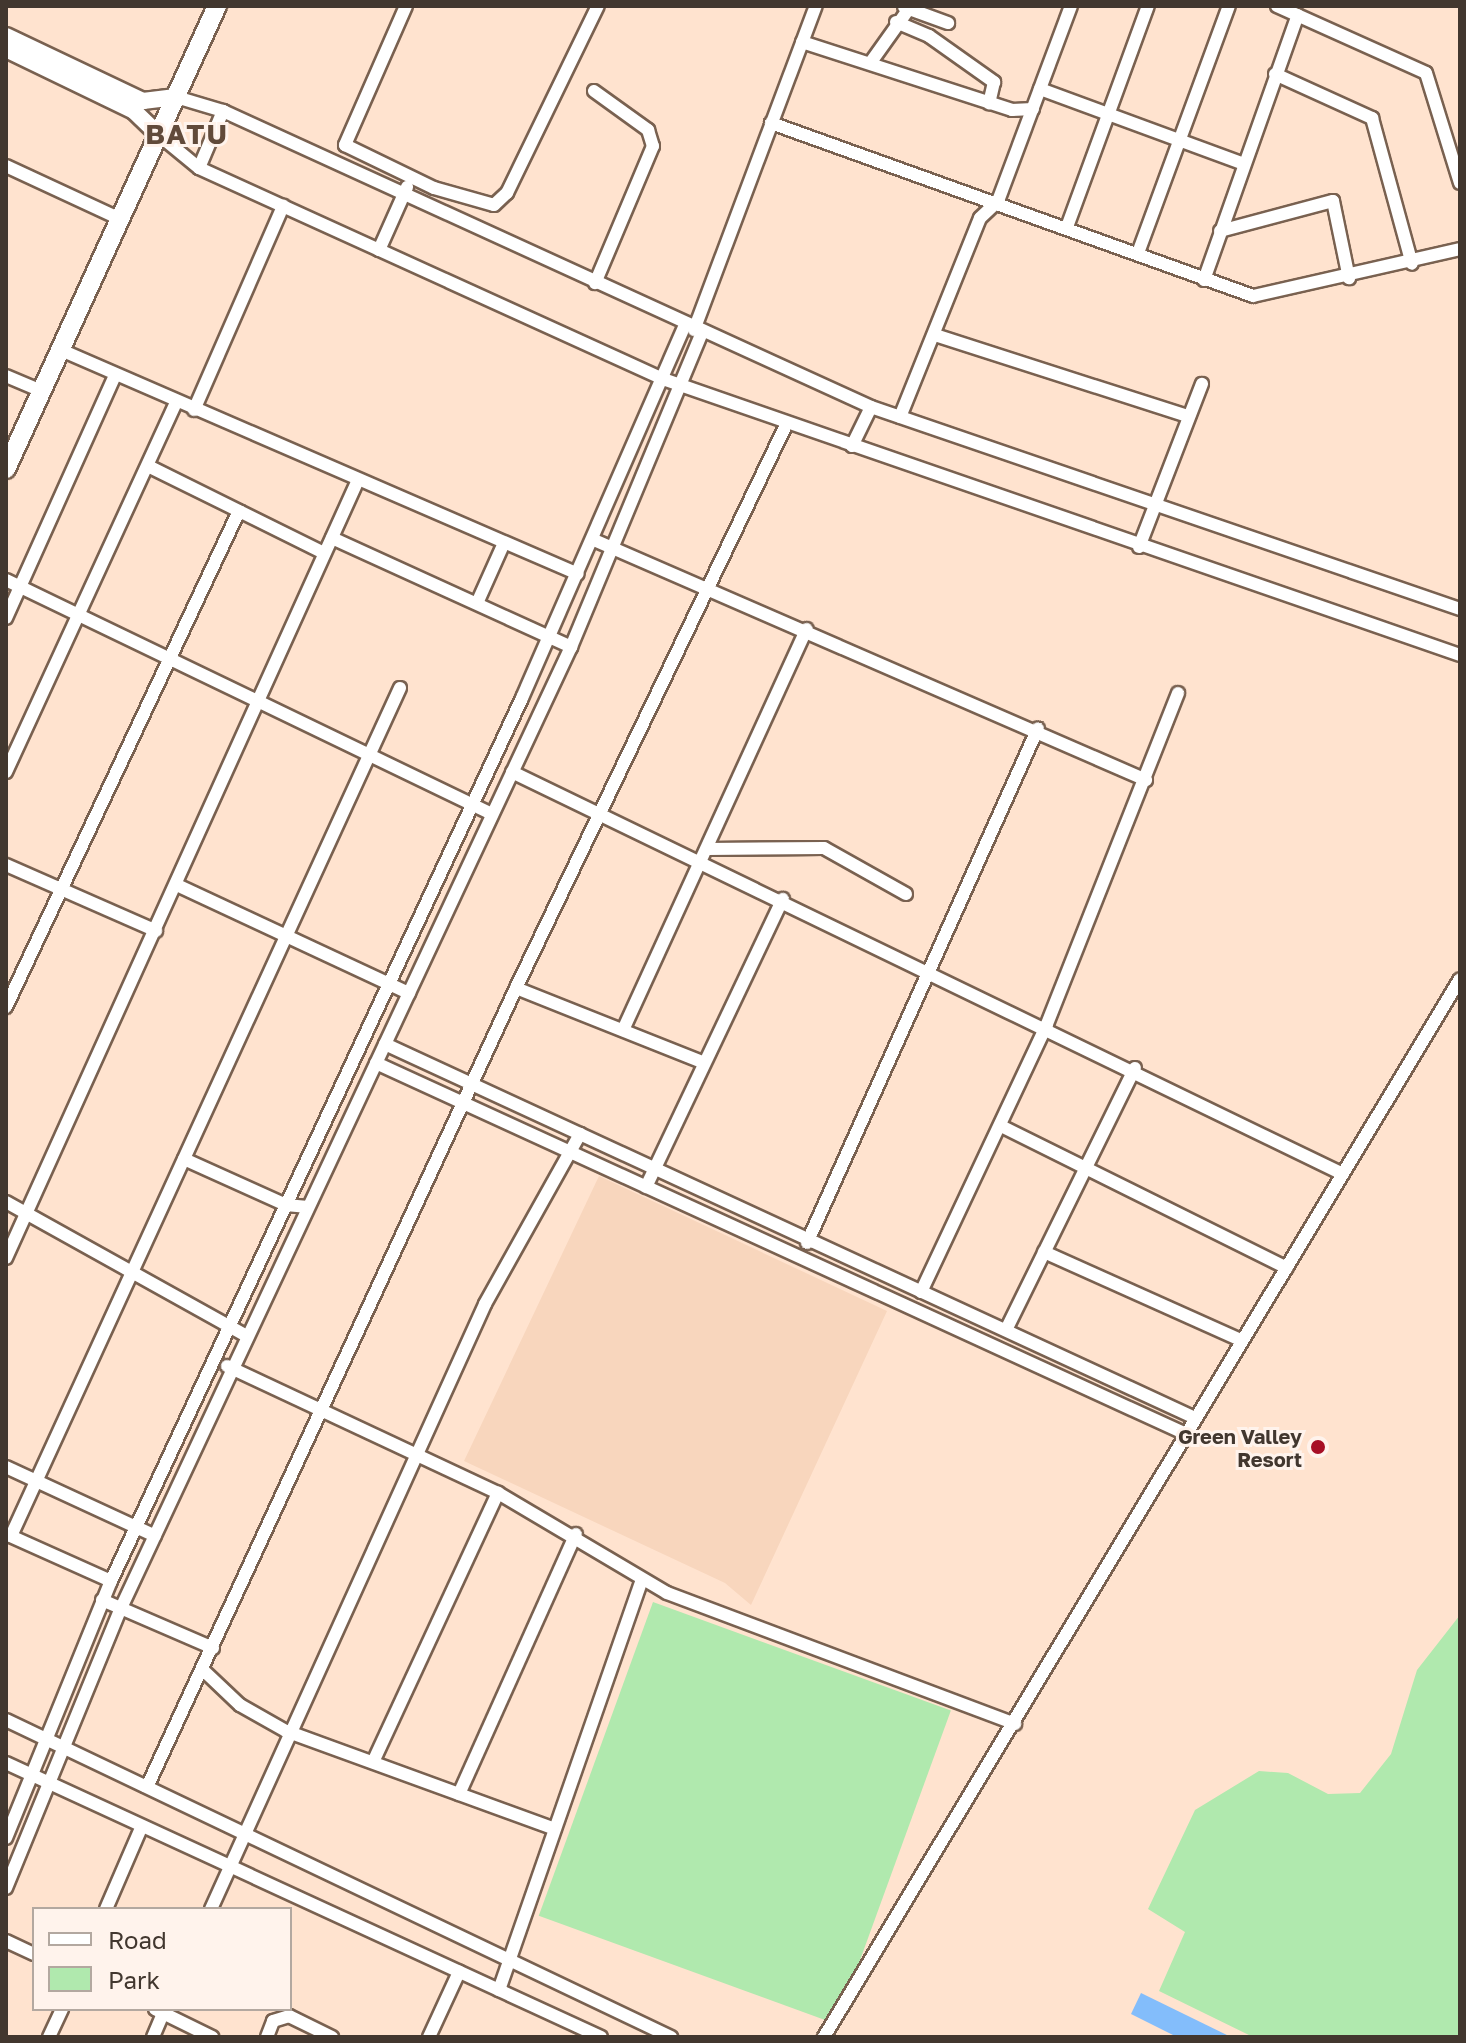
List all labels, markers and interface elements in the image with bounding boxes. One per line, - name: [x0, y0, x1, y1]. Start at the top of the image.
- district label: BATU: [145, 117, 229, 151]
- place label: Green Valley Resort: [1178, 1424, 1302, 1471]
- marker: Green Valley Resort: [1309, 1438, 1327, 1456]
- legend: [32, 1907, 292, 2011]
- text: Road: [108, 1925, 167, 1954]
- text: Park: [108, 1965, 160, 1994]

